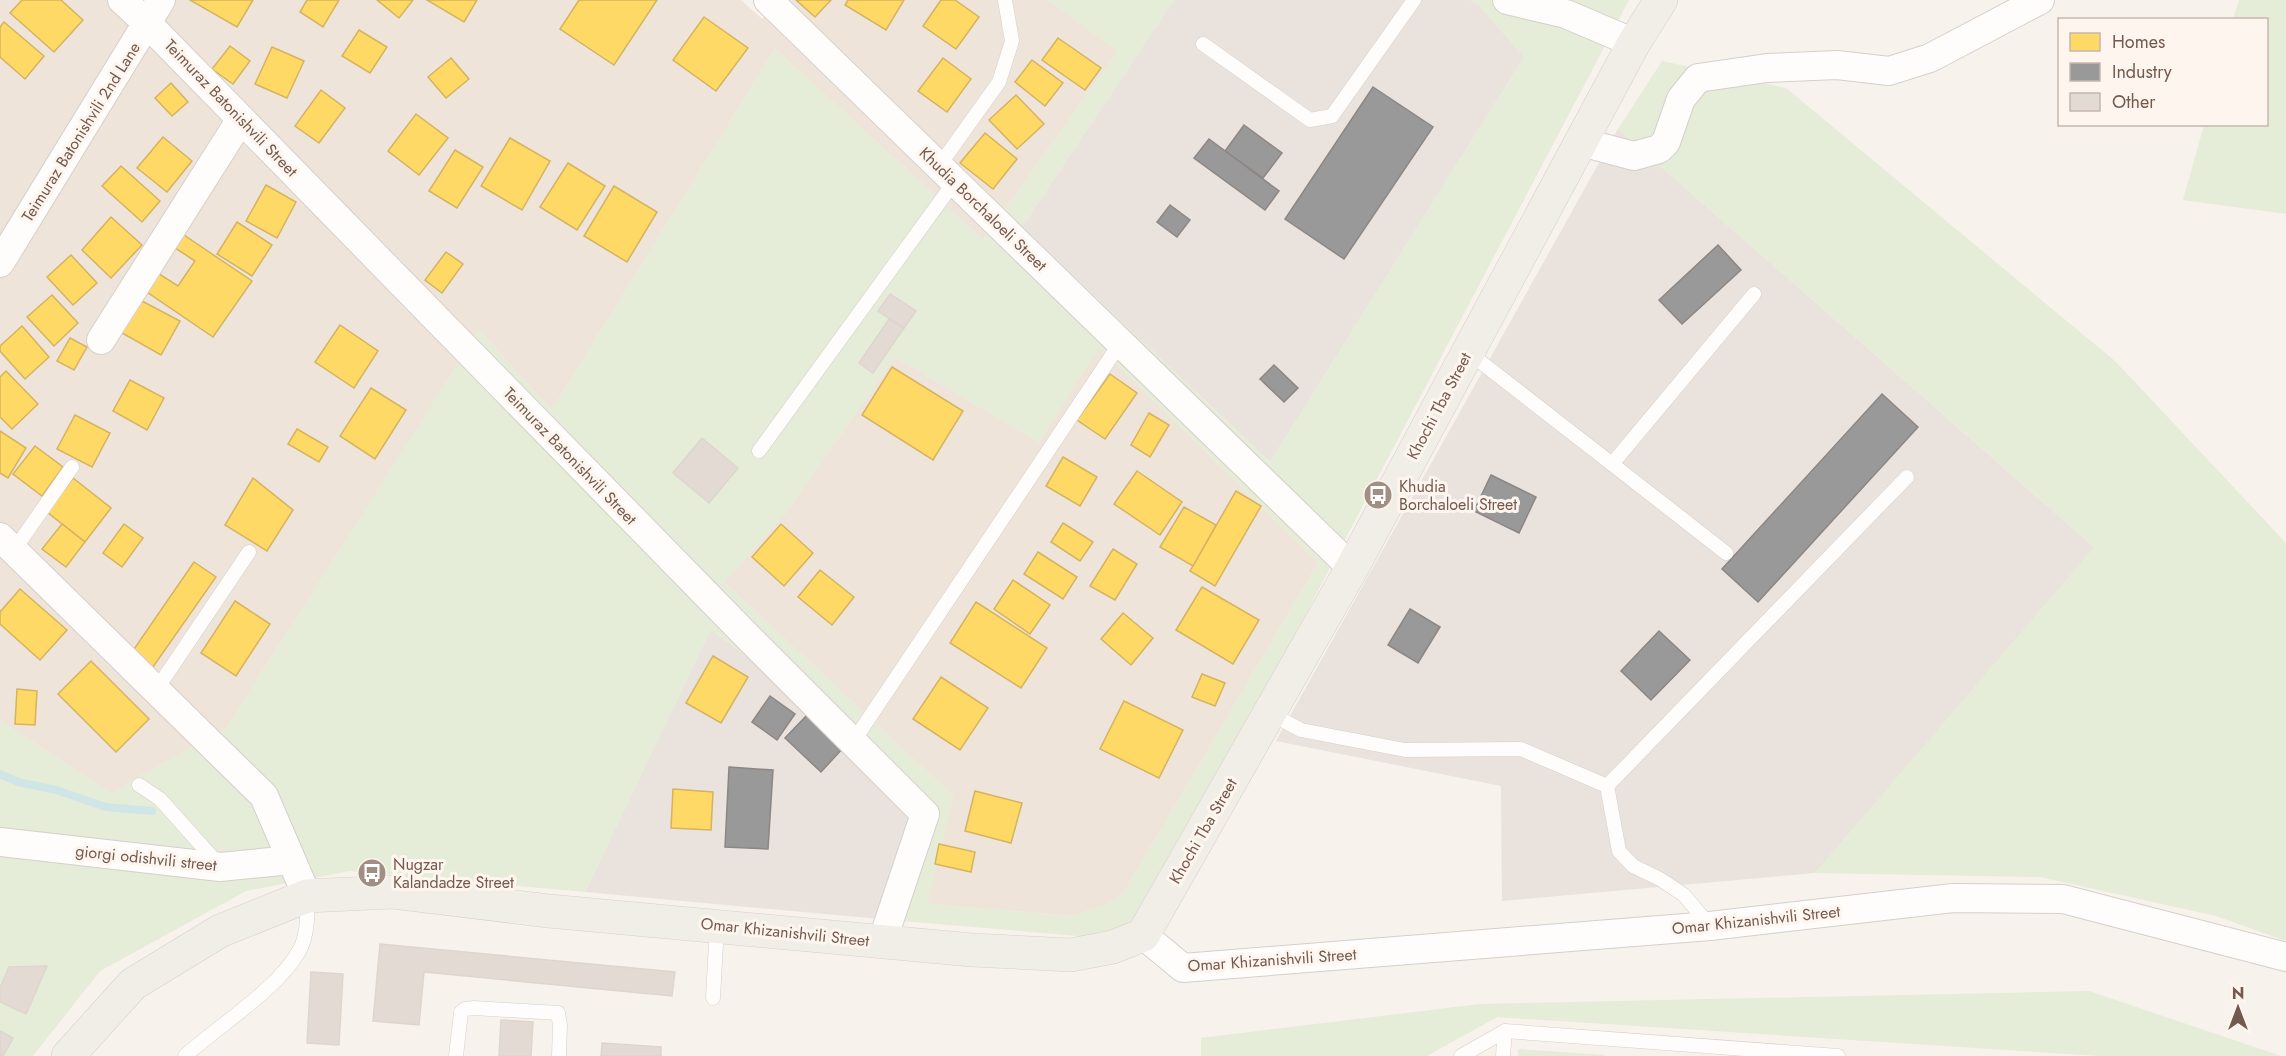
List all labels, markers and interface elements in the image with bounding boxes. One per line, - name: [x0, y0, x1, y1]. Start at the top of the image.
- legend: [2058, 18, 2268, 126]
- text: Homes: [2112, 29, 2165, 55]
- street label: Teimuraz Batonishvili Street: [159, 34, 303, 182]
- street label: Teimuraz Batonishvili 2nd Lane: [16, 38, 146, 226]
- text: Industry: [2112, 59, 2172, 85]
- text: Other: [2112, 89, 2156, 115]
- street label: Khudia Borchaloeli Street: [914, 142, 1052, 276]
- street label: Khochi Tba Street: [1401, 348, 1477, 464]
- street label: Teimuraz Batonishvili Street: [498, 382, 642, 530]
- place label: Khudia Borchaloeli Street: [1399, 475, 1517, 516]
- bus stop icon: Khudia Borchaloeli Street: [1362, 479, 1394, 511]
- street label: Khochi Tba Street: [1163, 774, 1243, 888]
- street label: giorgi odishvili street: [74, 839, 218, 877]
- place label: Nugzar Kalandadze Street: [393, 853, 514, 894]
- bus stop icon: Nugzar Kalandadze Street: [356, 857, 388, 889]
- street label: Omar Khizanishvili Street: [1671, 900, 1841, 940]
- street label: Omar Khizanishvili Street: [700, 912, 870, 952]
- street label: Omar Khizanishvili Street: [1187, 943, 1357, 977]
- north arrow: [2208, 978, 2268, 1038]
- text: N: [2232, 982, 2244, 1005]

